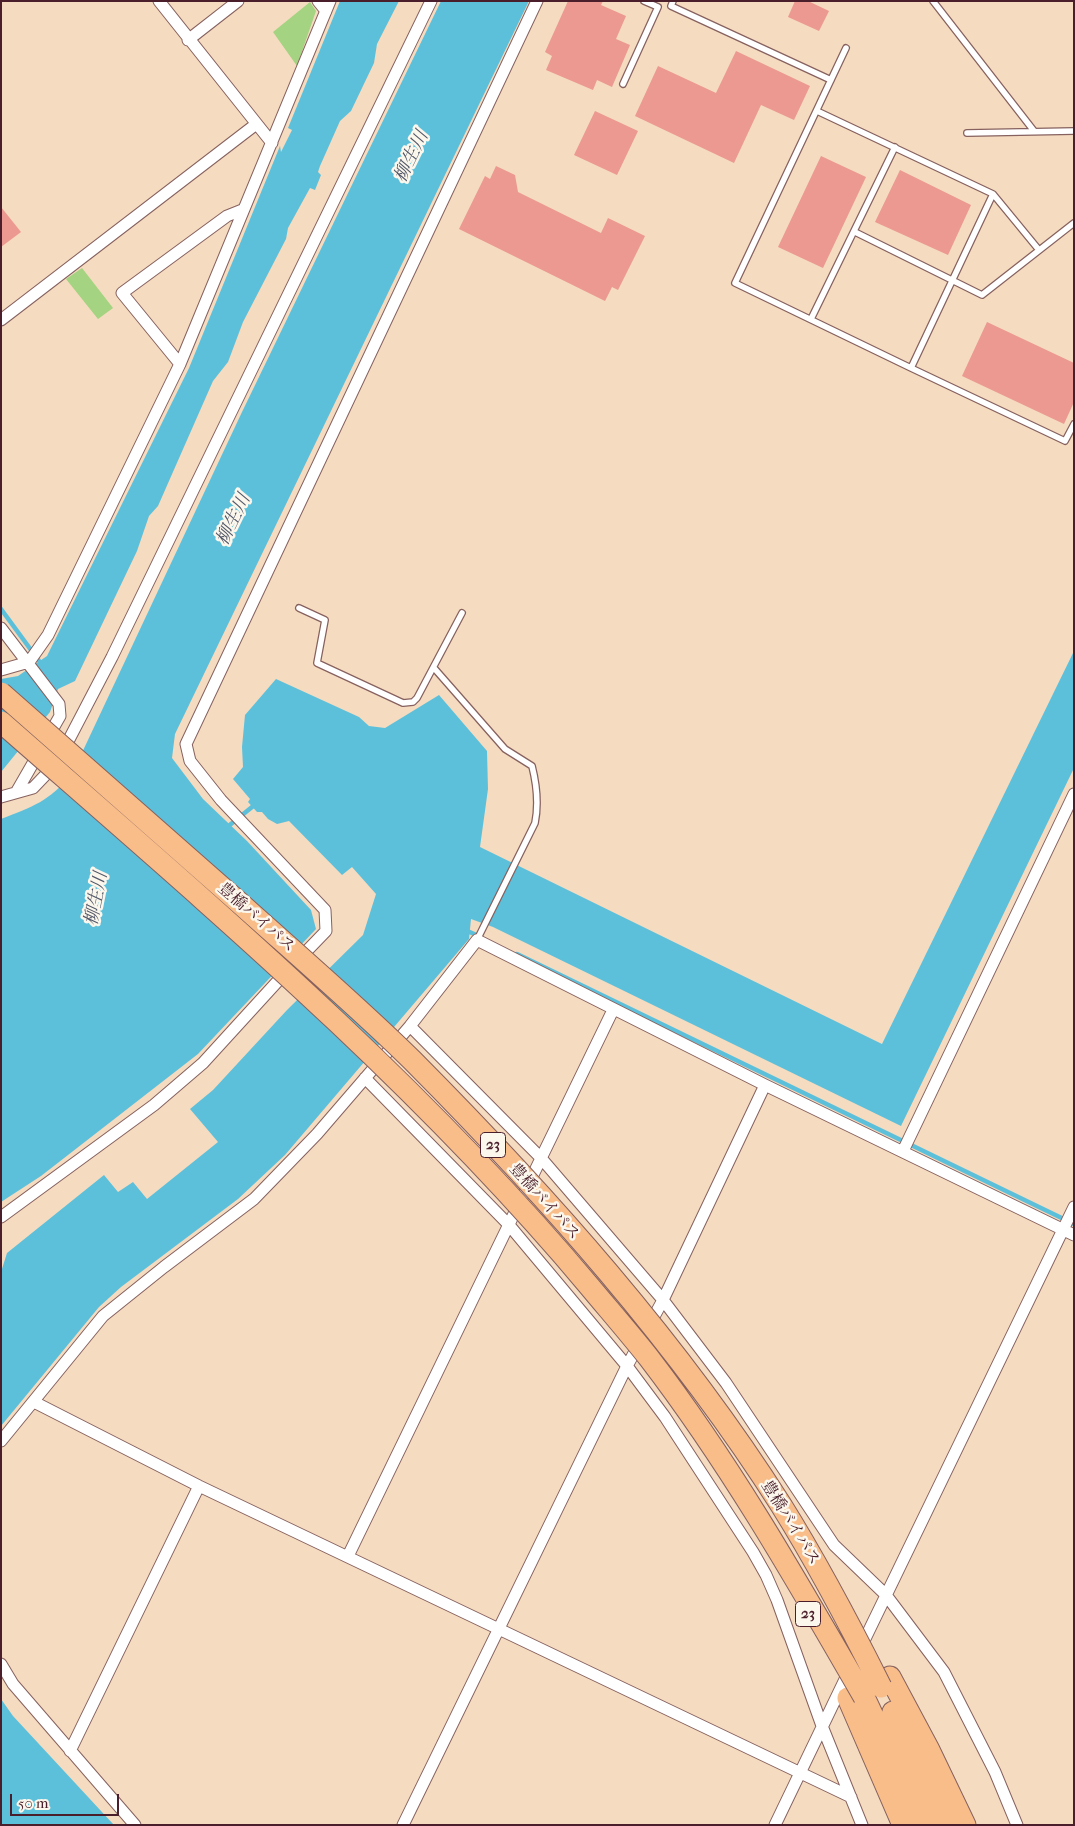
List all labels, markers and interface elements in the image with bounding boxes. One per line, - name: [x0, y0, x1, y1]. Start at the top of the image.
- water label: 柳生川: [390, 128, 434, 186]
- water label: 柳生川: [212, 491, 256, 549]
- water label: 柳生川: [81, 870, 113, 928]
- street label: 豊橋バイパス: [213, 879, 299, 957]
- road number: 23: [480, 1132, 506, 1158]
- street label: 豊橋バイパス: [505, 1160, 583, 1244]
- street label: 豊橋バイパス: [756, 1477, 824, 1569]
- road number: 23: [796, 1602, 820, 1626]
- scale bar: [12, 1784, 121, 1816]
- text: 50 m: [18, 1794, 48, 1812]

